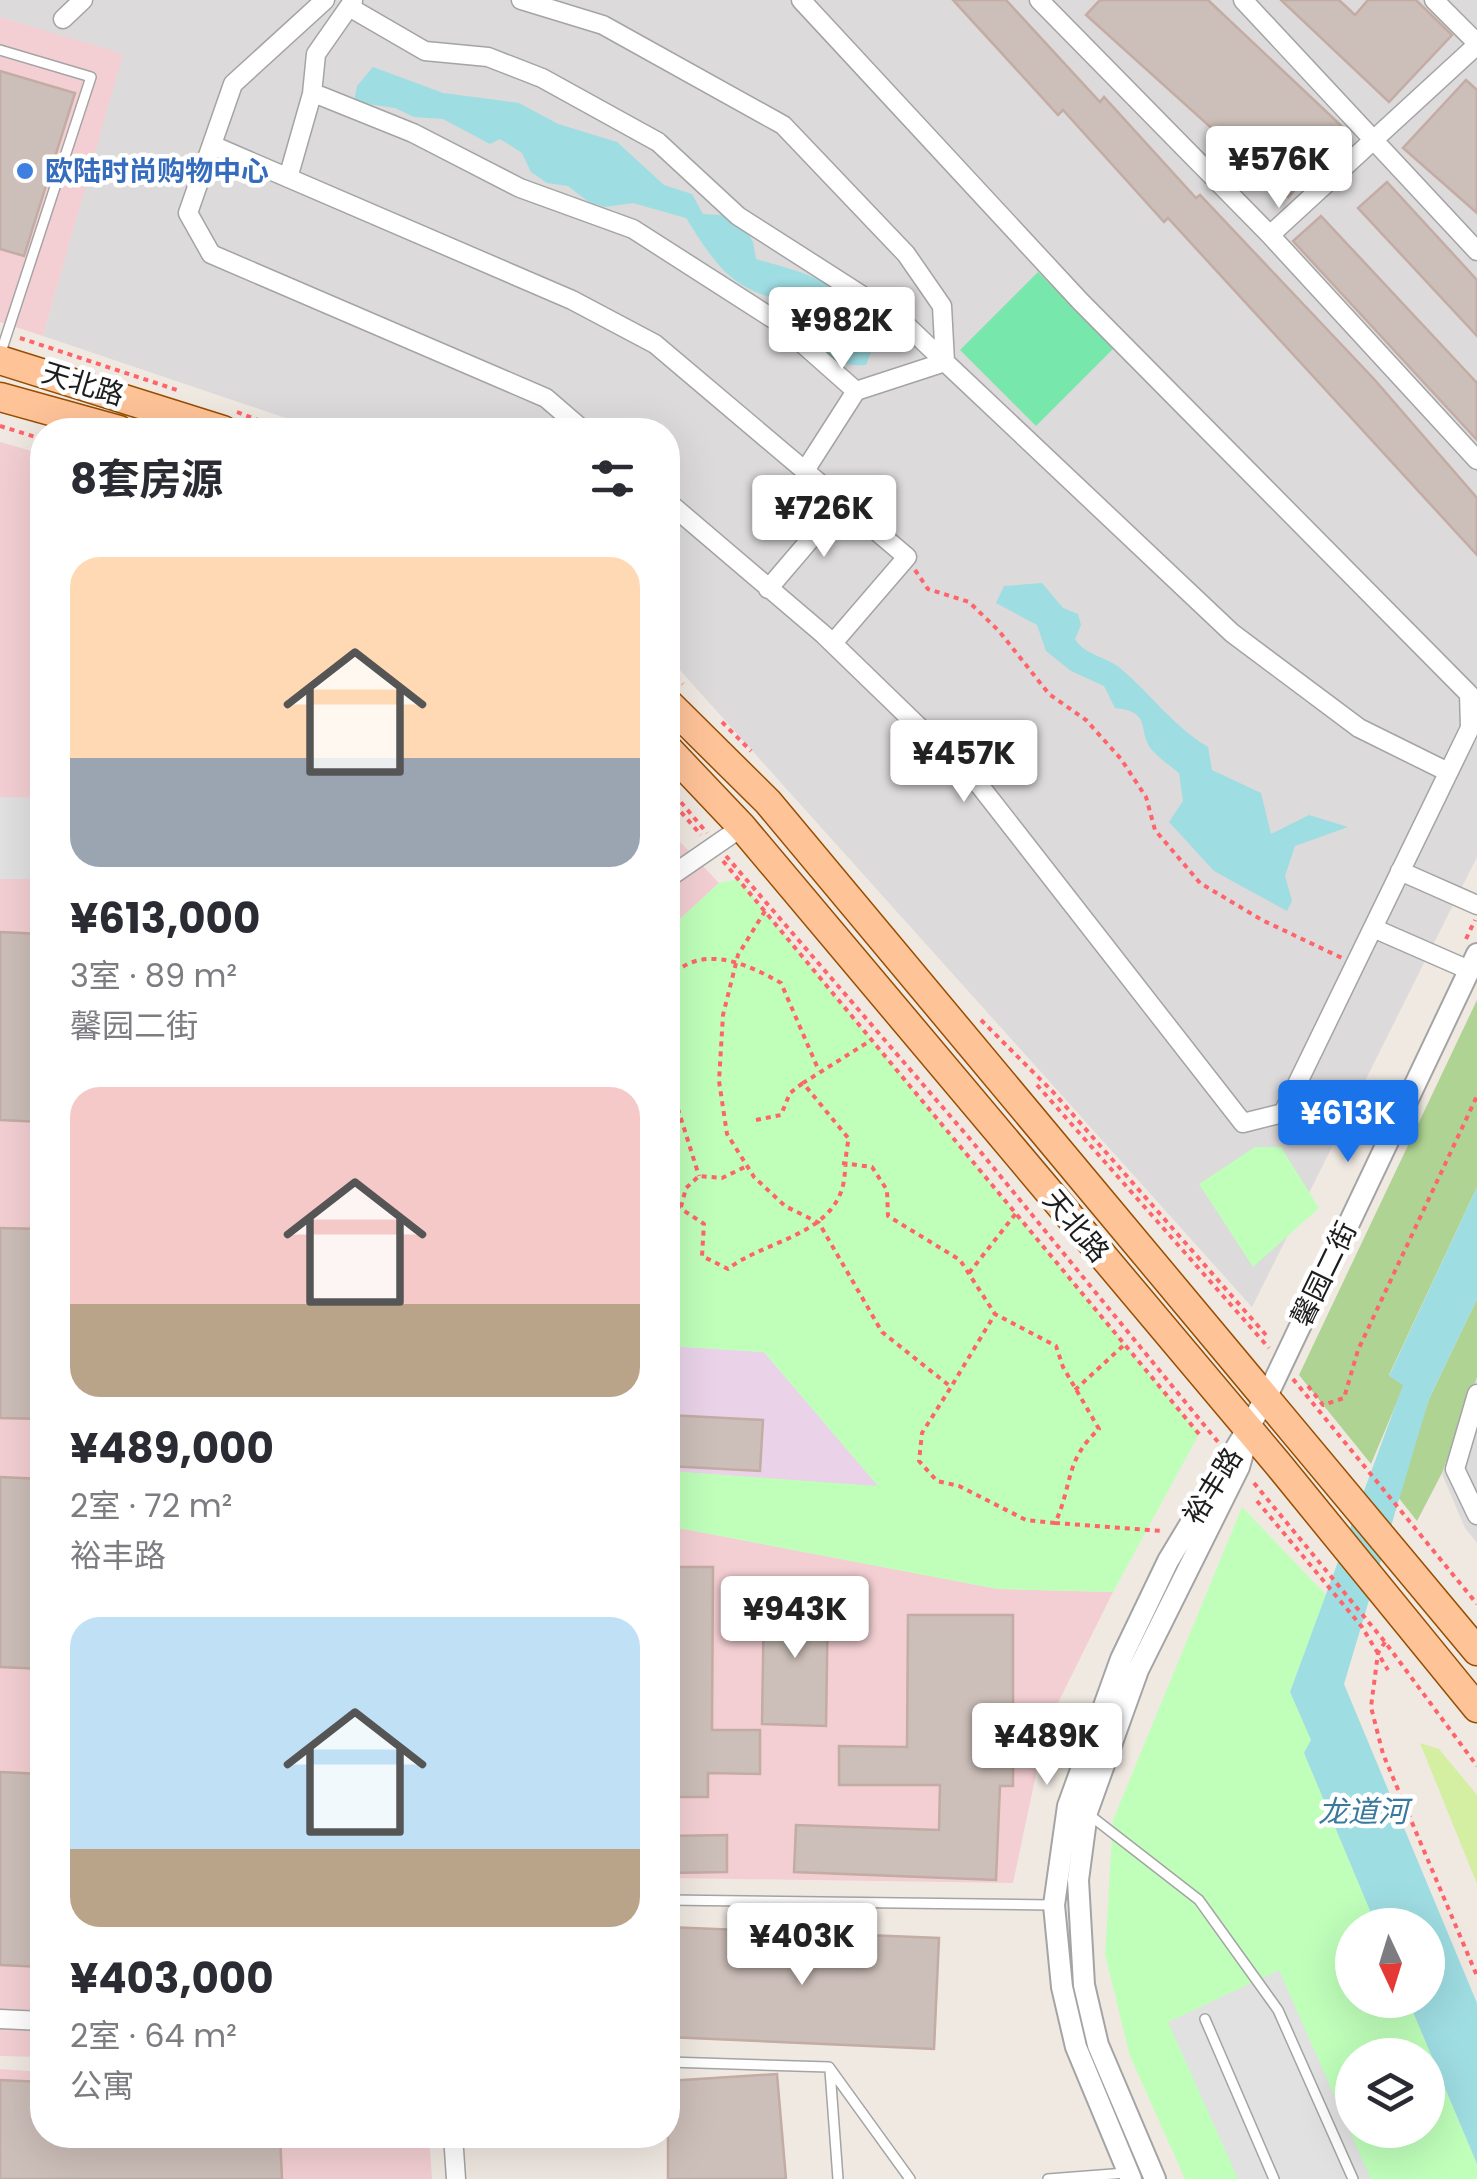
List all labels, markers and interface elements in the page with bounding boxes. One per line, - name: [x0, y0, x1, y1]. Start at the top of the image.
- pin: ¥576K: [1209, 126, 1349, 211]
- text: ¥576K: [1228, 136, 1330, 181]
- place label: 欧陆时尚购物中心: [45, 152, 269, 191]
- marker: 欧陆时尚购物中心: [14, 160, 36, 182]
- pin: ¥982K: [772, 287, 912, 372]
- text: ¥982K: [791, 297, 893, 342]
- street label: 天北路: [37, 353, 129, 415]
- text: 8套房源: [70, 450, 223, 509]
- icon: filters: [585, 451, 640, 506]
- pin: ¥726K: [754, 475, 894, 560]
- text: ¥726K: [774, 485, 874, 530]
- icon: home: [265, 622, 445, 802]
- pin: ¥457K: [894, 720, 1034, 805]
- text: ¥457K: [912, 730, 1016, 775]
- text: ¥613,000: [70, 889, 260, 948]
- text: 3室 · 89 m²: [70, 953, 237, 998]
- text: 馨园二街: [70, 1003, 198, 1048]
- pin: ¥613K: [1278, 1080, 1418, 1165]
- text: ¥613K: [1300, 1090, 1396, 1135]
- icon: home: [265, 1152, 445, 1332]
- street label: 天北路: [1034, 1181, 1118, 1271]
- street label: 馨园二街: [1282, 1215, 1366, 1333]
- text: ¥489,000: [70, 1419, 274, 1478]
- street label: 裕丰路: [1174, 1440, 1252, 1532]
- text: 2室 · 72 m²: [70, 1483, 232, 1528]
- text: 裕丰路: [70, 1533, 166, 1578]
- pin: ¥943K: [725, 1576, 865, 1661]
- text: ¥943K: [743, 1586, 847, 1631]
- icon: home: [265, 1682, 445, 1862]
- pin: ¥489K: [977, 1703, 1117, 1788]
- text: ¥489K: [994, 1713, 1100, 1758]
- water label: 龙道河: [1318, 1790, 1413, 1833]
- pin: ¥403K: [732, 1903, 872, 1988]
- north arrow: [1335, 1908, 1445, 2018]
- map controls: [1335, 1908, 1445, 2148]
- text: ¥403K: [749, 1913, 855, 1958]
- text: ¥403,000: [70, 1949, 274, 2008]
- text: 2室 · 64 m²: [70, 2013, 237, 2058]
- button: layers: [1335, 2038, 1445, 2148]
- text: 公寓: [70, 2063, 134, 2108]

